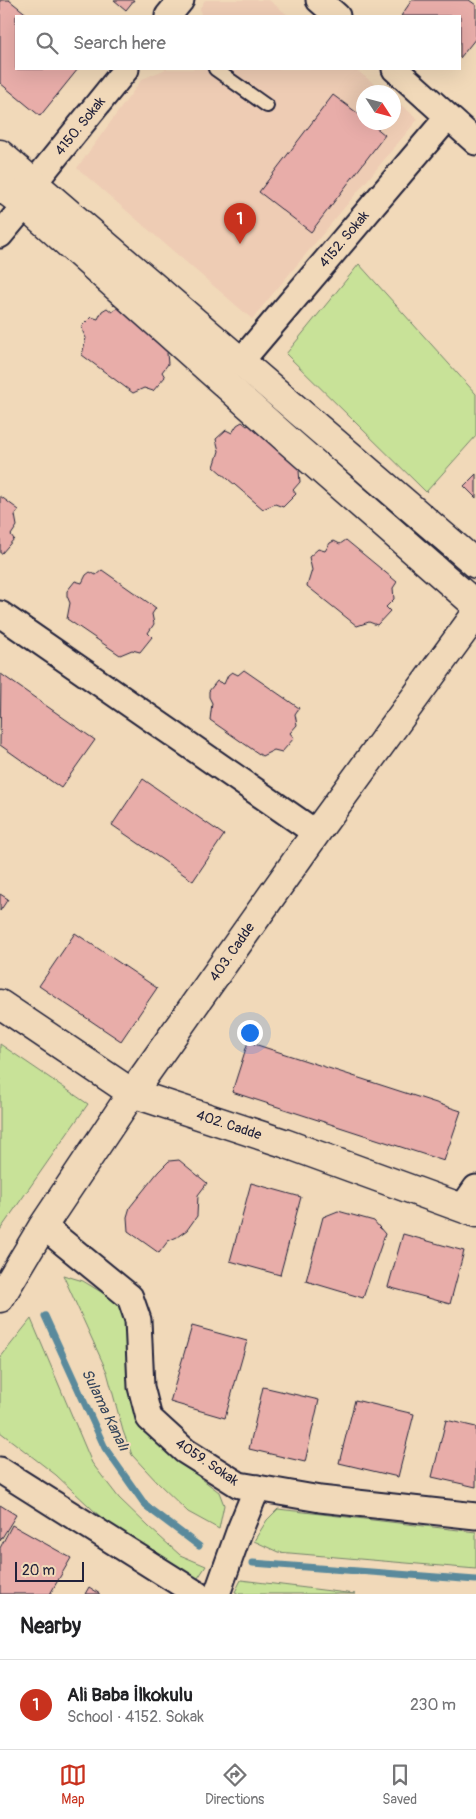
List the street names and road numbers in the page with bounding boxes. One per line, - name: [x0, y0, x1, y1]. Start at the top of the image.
- street label: 4150. Sokak: [51, 93, 109, 159]
- street label: 4152. Sokak: [315, 207, 373, 271]
- street label: 403. Cadde: [206, 919, 258, 985]
- street label: 402. Cadde: [194, 1106, 264, 1144]
- street label: 4059. Sokak: [172, 1435, 242, 1489]

